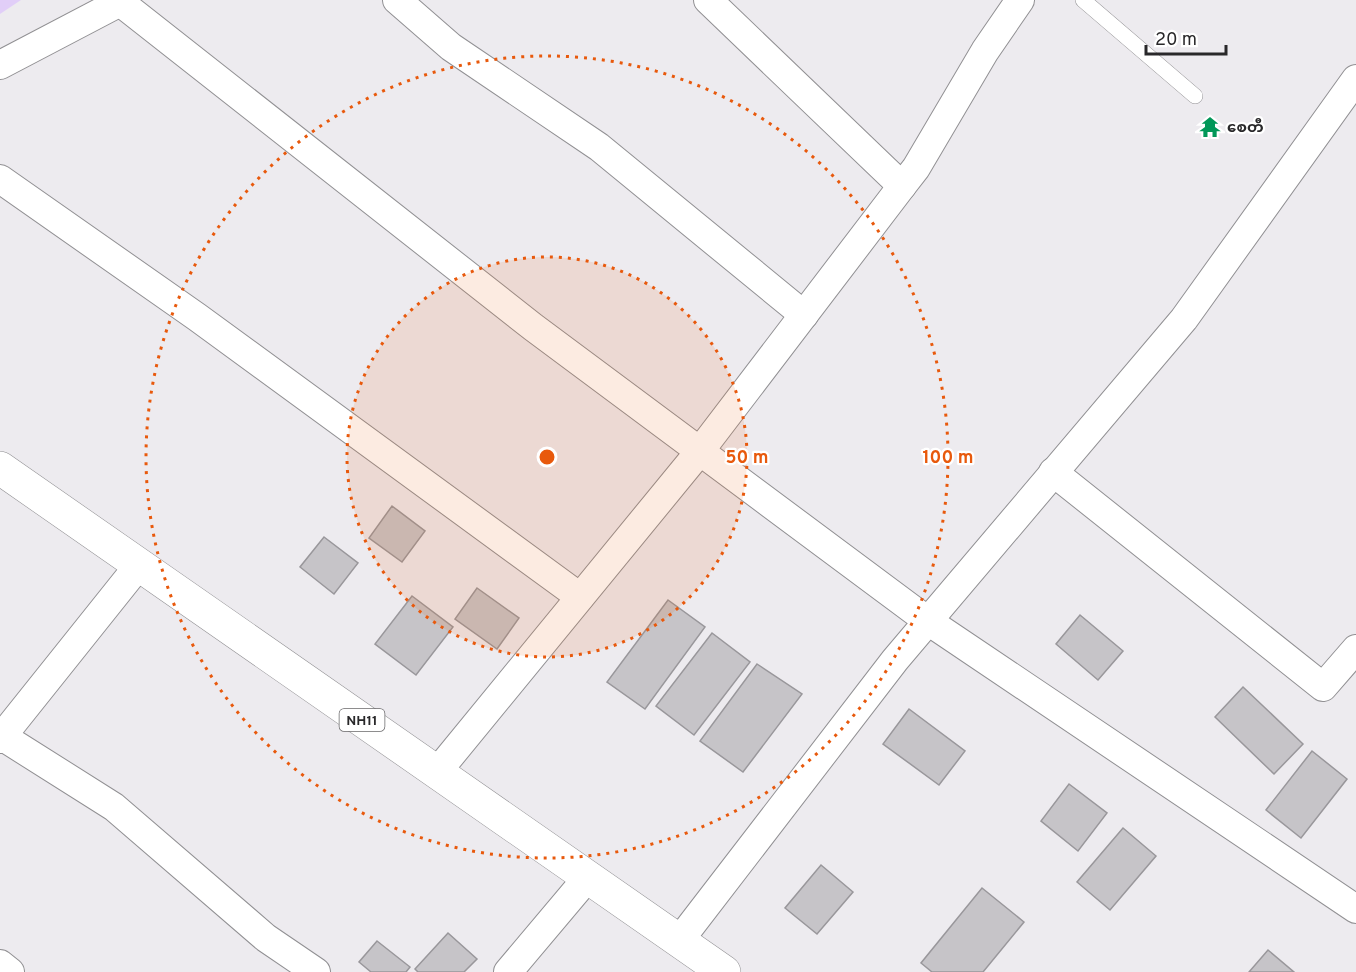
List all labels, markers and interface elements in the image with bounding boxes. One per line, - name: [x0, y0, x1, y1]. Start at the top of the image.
- scale bar: [1146, 18, 1226, 56]
- text: 20 m: [1155, 29, 1197, 52]
- temple icon: စေတီ: [1198, 115, 1222, 139]
- place label: စေတီ: [1227, 117, 1264, 138]
- centre of rings: [537, 447, 557, 467]
- text: 50 m: [725, 447, 769, 470]
- text: 100 m: [922, 447, 974, 470]
- road number: NH11: [340, 709, 385, 731]

